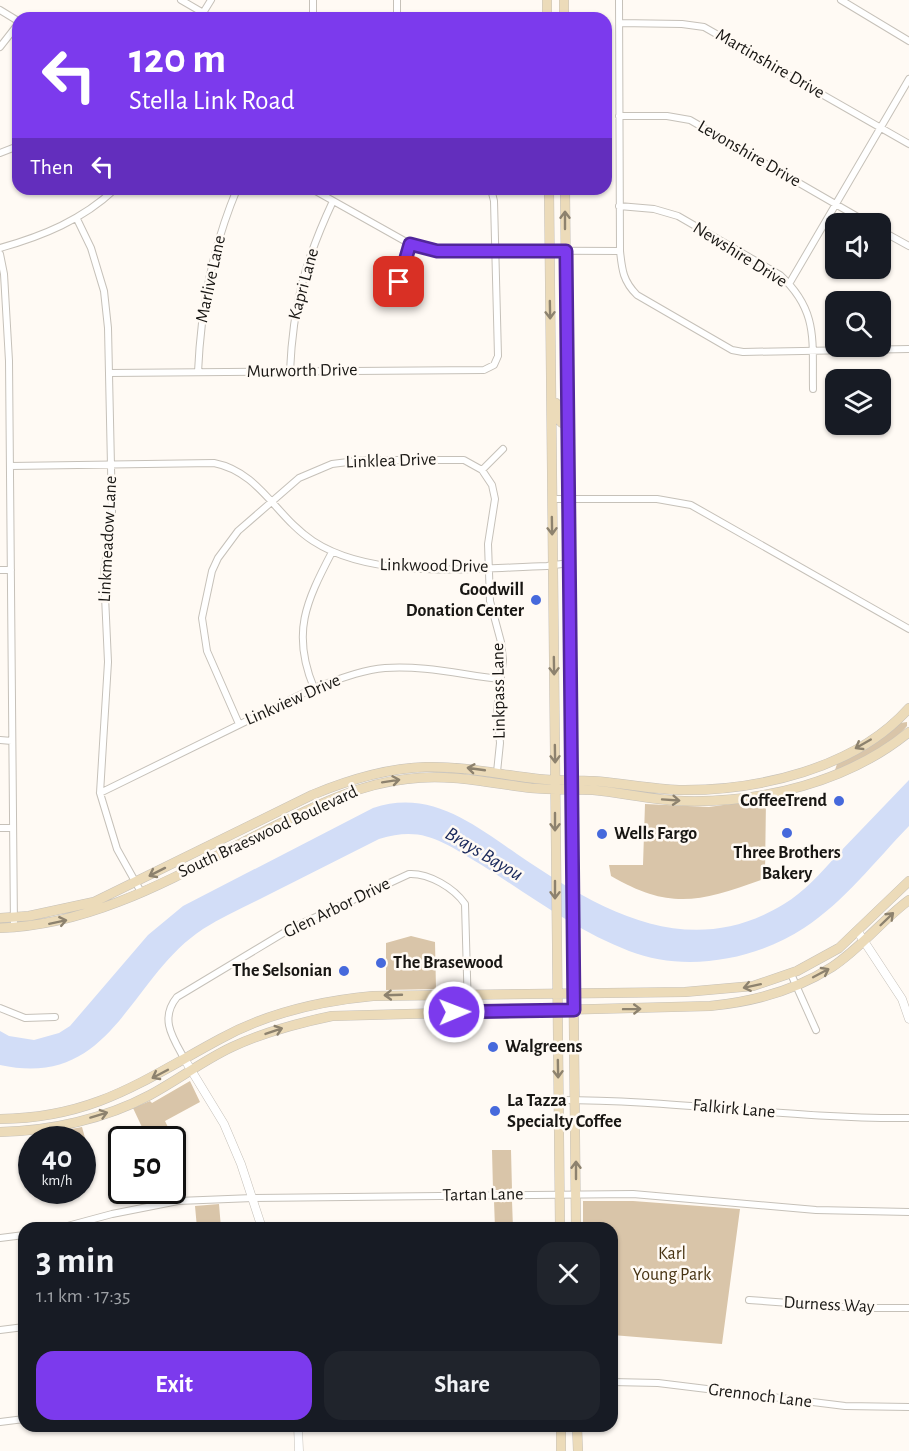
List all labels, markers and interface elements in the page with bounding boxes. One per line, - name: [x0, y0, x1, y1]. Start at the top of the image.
- street label: Martinshire Drive: [713, 26, 827, 102]
- icon: left: [30, 36, 108, 114]
- text: 120 m: [129, 38, 226, 80]
- text: Stella Link Road: [129, 87, 295, 114]
- street label: Levonshire Drive: [694, 117, 804, 191]
- icon: left: [86, 150, 119, 183]
- text: Then: [30, 156, 74, 178]
- one-way arrow: [559, 210, 571, 230]
- map controls: [825, 213, 891, 435]
- button: sound: [825, 213, 891, 279]
- street label: Newshire Drive: [690, 219, 790, 291]
- street label: Marlive Lane: [193, 234, 229, 324]
- street label: Kapri Lane: [286, 246, 322, 322]
- pin: [373, 256, 424, 307]
- icon: arrive: [382, 265, 415, 298]
- button: search: [825, 291, 891, 357]
- one-way arrow: [544, 299, 556, 319]
- street label: Murworth Drive: [246, 361, 358, 381]
- button: layers: [825, 369, 891, 435]
- street label: Linklea Drive: [345, 450, 437, 472]
- street label: Linkmeadow Lane: [96, 475, 120, 603]
- one-way arrow: [546, 515, 558, 535]
- street label: Linkwood Drive: [380, 556, 488, 576]
- place label: Goodwill Donation Center: [406, 581, 525, 620]
- marker: Goodwill Donation Center: [529, 593, 543, 607]
- street label: Linkpass Lane: [489, 643, 509, 739]
- one-way arrow: [548, 656, 559, 676]
- street label: Linkview Drive: [243, 671, 343, 729]
- one-way arrow: [855, 738, 872, 750]
- one-way arrow: [549, 744, 560, 764]
- one-way arrow: [467, 764, 487, 775]
- one-way arrow: [381, 775, 400, 786]
- street label: South Braeswood Boulevard: [176, 783, 360, 881]
- place label: CoffeeTrend: [740, 792, 828, 810]
- marker: CoffeeTrend: [832, 794, 846, 808]
- one-way arrow: [661, 795, 681, 806]
- one-way arrow: [549, 811, 561, 831]
- water label: Brays Bayou: [442, 823, 526, 885]
- place label: Wells Fargo: [614, 825, 697, 843]
- marker: Three Brothers Bakery: [780, 826, 794, 840]
- marker: Wells Fargo: [595, 827, 609, 841]
- place label: Three Brothers Bakery: [733, 844, 841, 883]
- one-way arrow: [148, 867, 166, 879]
- street label: Glen Arbor Drive: [281, 875, 393, 941]
- one-way arrow: [549, 879, 561, 899]
- one-way arrow: [879, 912, 894, 926]
- one-way arrow: [48, 916, 67, 927]
- place label: The Brasewood: [393, 954, 504, 972]
- marker: The Brasewood: [374, 956, 388, 970]
- place label: The Selsonian: [232, 962, 332, 980]
- marker: The Selsonian: [337, 964, 351, 978]
- one-way arrow: [812, 966, 830, 978]
- position arrow: [422, 980, 486, 1044]
- one-way arrow: [742, 981, 762, 992]
- one-way arrow: [384, 989, 404, 1001]
- one-way arrow: [622, 1003, 642, 1015]
- one-way arrow: [264, 1024, 283, 1035]
- place label: Walgreens: [505, 1038, 582, 1056]
- marker: Walgreens: [486, 1040, 500, 1054]
- one-way arrow: [552, 1058, 564, 1078]
- one-way arrow: [152, 1069, 170, 1080]
- place label: La Tazza Specialty Coffee: [507, 1092, 622, 1131]
- street label: Falkirk Lane: [692, 1096, 776, 1122]
- marker: La Tazza Specialty Coffee: [488, 1104, 502, 1118]
- one-way arrow: [89, 1109, 108, 1120]
- speed limit sign: 50: [108, 1126, 186, 1204]
- text: 40: [42, 1143, 72, 1173]
- one-way arrow: [570, 1161, 581, 1181]
- text: km/h: [42, 1173, 72, 1188]
- street label: Tartan Lane: [442, 1185, 524, 1205]
- button: close: [537, 1242, 600, 1305]
- text: 3 min: [36, 1243, 114, 1279]
- park label: Karl Young Park: [633, 1245, 712, 1284]
- text: 1.1 km · 17:35: [36, 1286, 130, 1306]
- street label: Durness Way: [783, 1294, 875, 1316]
- button: Exit: [36, 1351, 312, 1420]
- button: Share: [324, 1351, 600, 1420]
- street label: Grennoch Lane: [707, 1381, 813, 1411]

